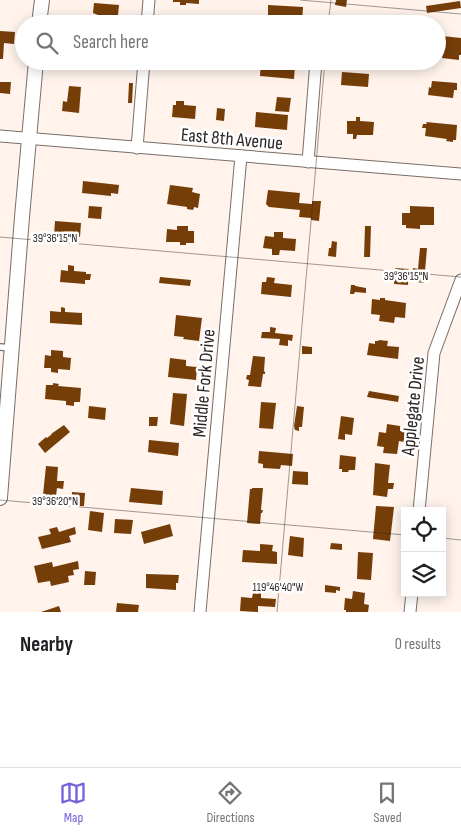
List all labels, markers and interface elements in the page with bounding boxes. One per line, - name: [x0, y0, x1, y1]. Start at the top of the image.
- search box: [15, 15, 446, 70]
- icon: search: [33, 29, 61, 57]
- text: Search here: [73, 31, 149, 54]
- street label: East 8th Avenue: [180, 124, 284, 155]
- text: 39°36'15"N: [33, 231, 77, 246]
- text: 39°36'15"N: [384, 269, 428, 284]
- street label: Middle Fork Drive: [188, 328, 221, 438]
- street label: Applegate Drive: [397, 355, 430, 458]
- text: 39°36'20"N: [32, 494, 78, 509]
- map controls: [401, 507, 446, 597]
- button: locate: [401, 507, 446, 552]
- button: layers: [401, 552, 446, 597]
- text: 119°46'40"W: [253, 580, 304, 595]
- text: Nearby: [20, 632, 73, 657]
- text: 0 results: [395, 635, 441, 654]
- tab: Map: [59, 779, 87, 826]
- tab: Directions: [206, 779, 255, 826]
- tab: Saved: [373, 779, 402, 826]

